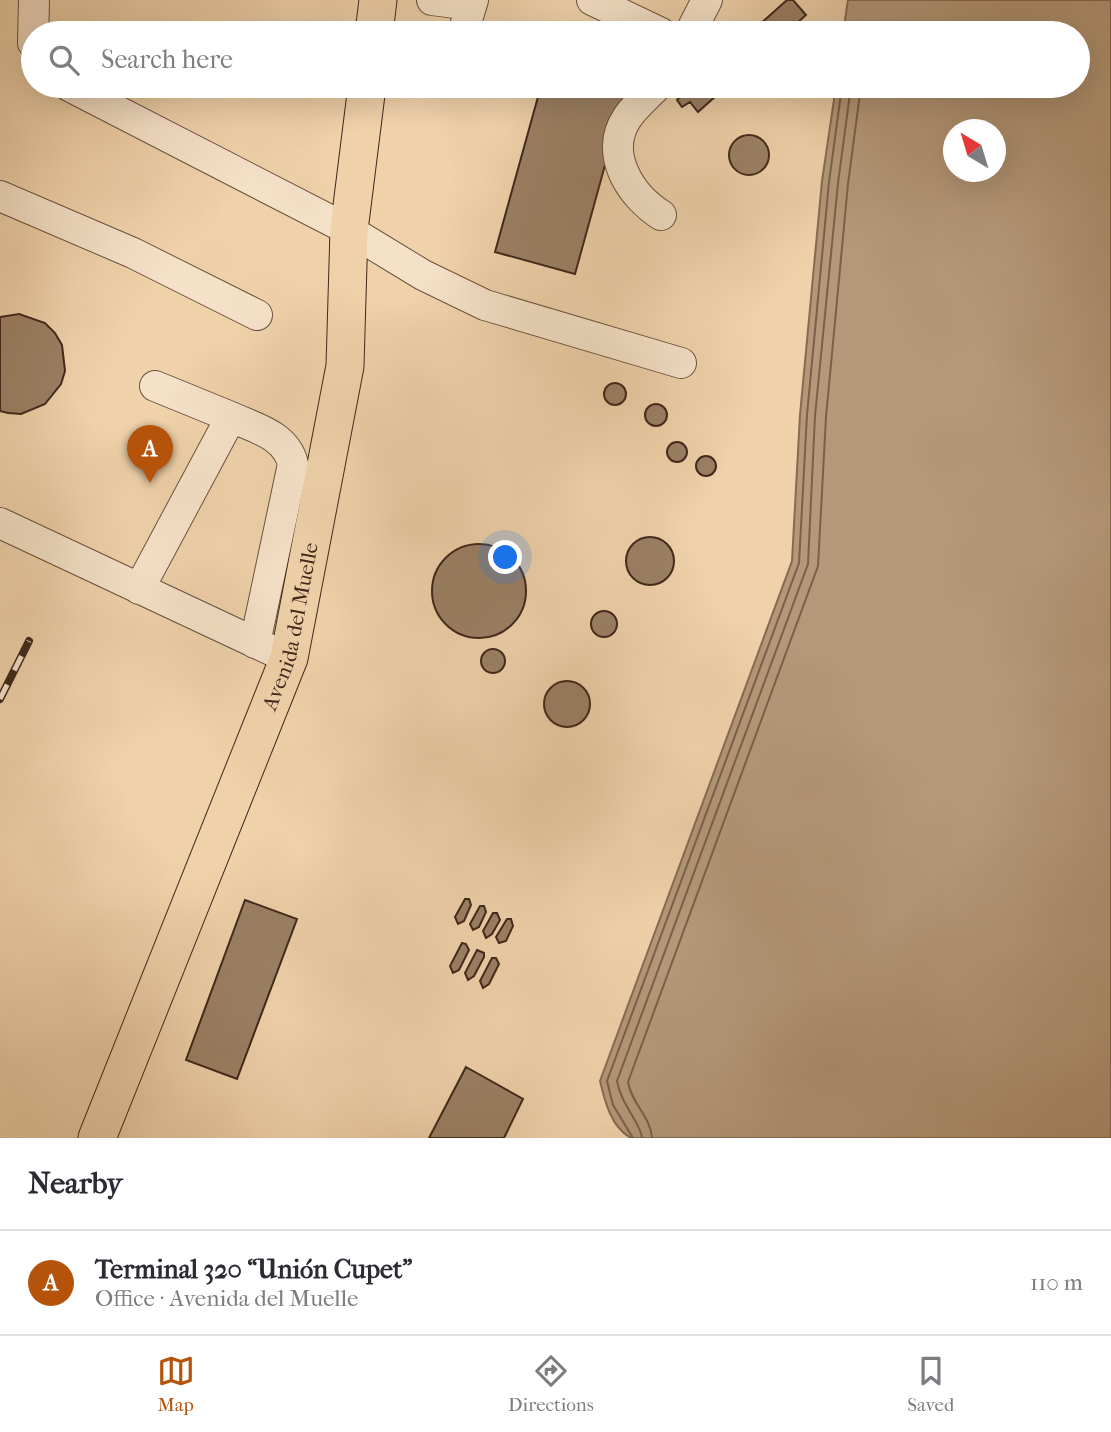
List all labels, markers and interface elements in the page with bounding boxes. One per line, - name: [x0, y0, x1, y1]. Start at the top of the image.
- search box: [21, 21, 1090, 98]
- icon: search: [45, 41, 83, 79]
- text: Search here: [101, 44, 233, 75]
- north arrow: [943, 119, 1006, 182]
- pin: A: [127, 425, 173, 483]
- street label: Avenida del Muelle: [257, 540, 323, 715]
- your location: [488, 540, 522, 574]
- text: Nearby: [28, 1166, 123, 1201]
- text: Terminal 320 “Unión Cupet”: [95, 1254, 412, 1285]
- text: A: [44, 1269, 58, 1296]
- text: 110 m: [1030, 1269, 1083, 1296]
- text: Office · Avenida del Muelle: [95, 1285, 358, 1312]
- tab: Map: [157, 1352, 195, 1416]
- tab: Directions: [508, 1352, 594, 1416]
- tab: Saved: [907, 1352, 954, 1416]

